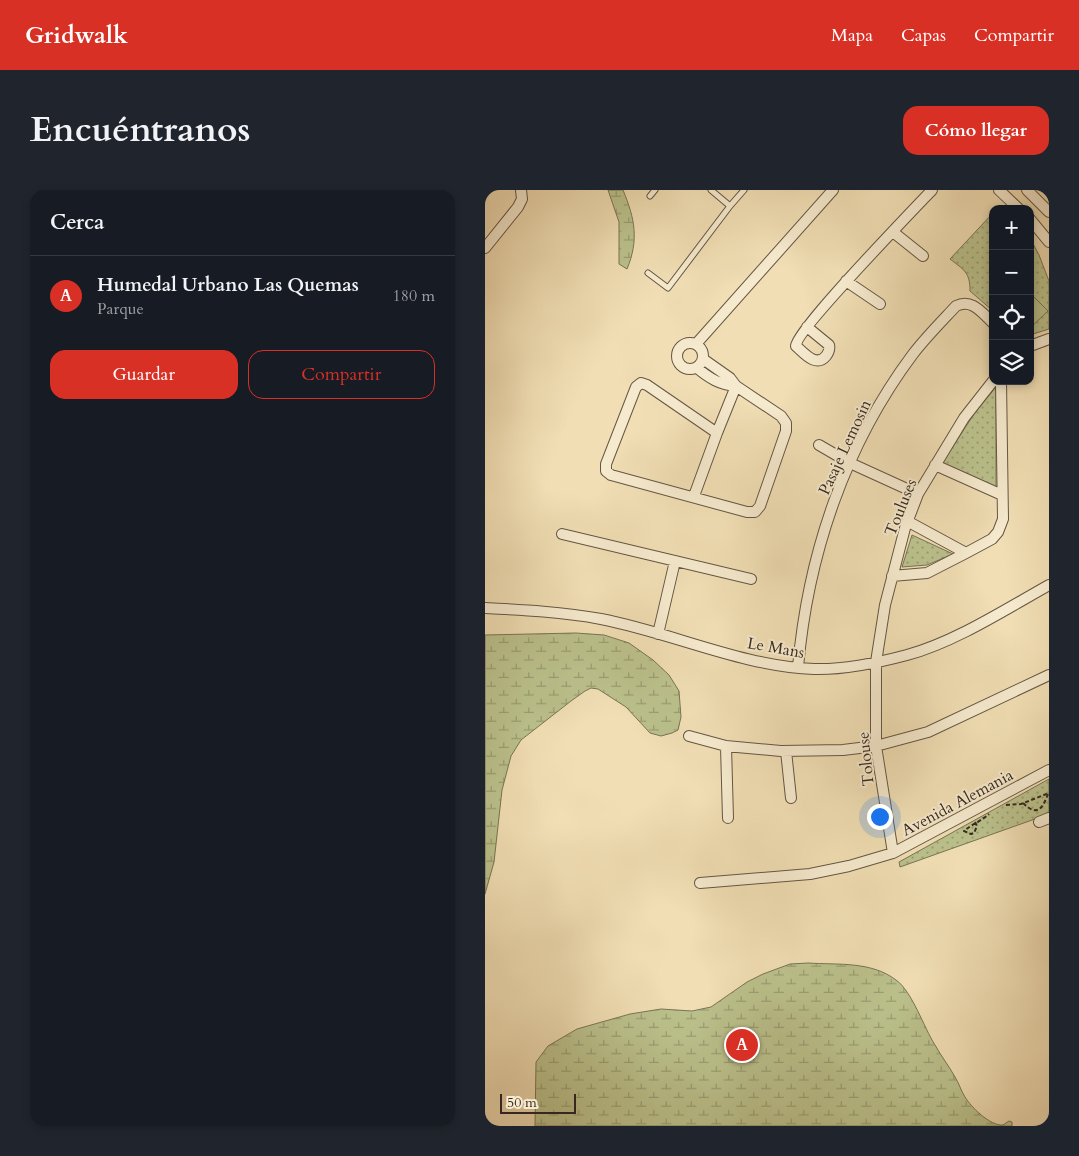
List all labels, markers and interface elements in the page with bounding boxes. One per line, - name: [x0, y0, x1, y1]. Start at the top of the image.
- text: Gridwalk: [25, 19, 128, 52]
- text: Mapa: [831, 23, 873, 48]
- text: Capas: [901, 23, 946, 48]
- text: Compartir: [974, 23, 1054, 48]
- text: Encuéntranos: [30, 106, 251, 154]
- button: Cómo llegar: [903, 106, 1049, 155]
- map controls: [989, 205, 1034, 385]
- button: +: [989, 205, 1034, 250]
- text: Cerca: [50, 208, 104, 237]
- button: −: [989, 250, 1034, 295]
- text: Humedal Urbano Las Quemas: [97, 272, 359, 298]
- text: A: [60, 285, 72, 307]
- text: 180 m: [393, 285, 435, 307]
- button: locate: [989, 295, 1034, 340]
- text: Parque: [97, 298, 144, 320]
- button: layers: [989, 340, 1034, 385]
- button: Guardar: [50, 350, 238, 399]
- button: Compartir: [248, 350, 435, 399]
- street label: Pasaje Lemosin: [813, 396, 877, 499]
- street label: Touluses: [879, 475, 922, 539]
- street label: Le Mans: [746, 632, 806, 664]
- street label: Tolouse: [852, 731, 880, 787]
- street label: Avenida Alemania: [898, 764, 1017, 842]
- your location: [867, 804, 893, 830]
- pin: A: [726, 1026, 758, 1064]
- scale bar: [500, 1091, 576, 1114]
- text: 50 m: [507, 1093, 537, 1112]

